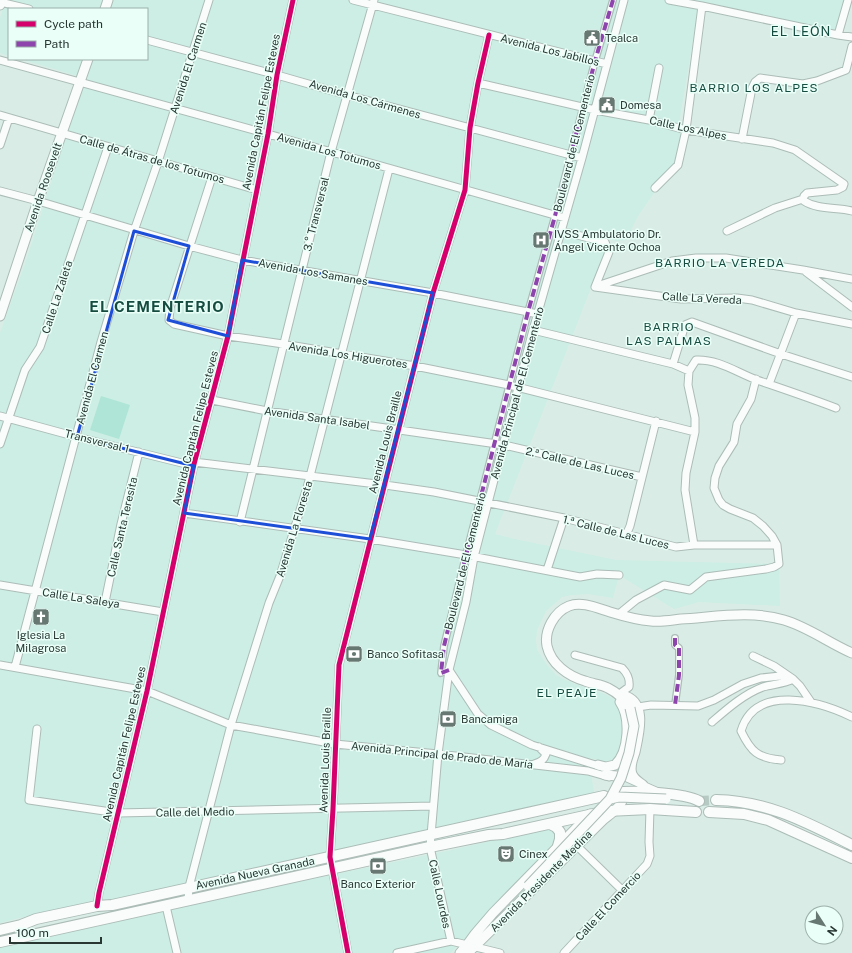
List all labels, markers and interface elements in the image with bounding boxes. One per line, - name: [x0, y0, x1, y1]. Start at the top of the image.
- legend: [8, 8, 148, 60]
- text: Cycle path: [44, 17, 103, 31]
- street label: Avenida El Carmen: [167, 21, 209, 115]
- district label: EL LEÓN: [771, 23, 831, 39]
- public building icon: Tealca: [582, 28, 602, 48]
- street label: Avenida Capitán Felipe Esteves: [240, 32, 282, 191]
- street label: Avenida Los Jabillos: [499, 32, 601, 68]
- place label: Tealca: [605, 32, 638, 44]
- text: Path: [44, 37, 70, 51]
- street label: Boulevard de El Cementerio: [551, 73, 597, 213]
- street label: Avenida Los Cármenes: [308, 77, 423, 121]
- district label: BARRIO LOS ALPES: [690, 81, 818, 95]
- public building icon: Domesa: [597, 95, 617, 115]
- place label: Domesa: [620, 99, 661, 111]
- street label: Calle Los Alpes: [648, 114, 728, 142]
- street label: Avenida Los Totumos: [276, 130, 383, 172]
- street label: Calle de Átras de los Totumos: [78, 132, 226, 186]
- street label: Avenida Roosevelt: [22, 141, 64, 233]
- street label: 3.° Transversal: [301, 176, 331, 252]
- place label: IVSS Ambulatorio Dr. Ángel Vicente Ochoa: [554, 228, 661, 253]
- hospital icon: IVSS Ambulatorio Dr. Ángel Vicente Ochoa: [531, 230, 551, 250]
- street label: Avenida Los Samanes: [257, 256, 369, 288]
- district label: BARRIO LA VEREDA: [655, 256, 785, 270]
- street label: Calle La Zaleta: [40, 259, 74, 335]
- street label: Calle La Vereda: [662, 290, 742, 306]
- district label: EL CEMENTERIO: [89, 298, 225, 315]
- street label: Avenida Principal de El Cementerio: [488, 305, 546, 481]
- district label: BARRIO LAS PALMAS: [626, 320, 712, 348]
- street label: Avenida El Carmen: [74, 330, 110, 426]
- street label: Avenida Los Higuerotes: [288, 340, 409, 370]
- street label: Avenida Capitán Felipe Esteves: [170, 349, 220, 507]
- street label: Avenida Louis Braille: [366, 389, 404, 495]
- street label: Avenida Santa Isabel: [263, 405, 371, 431]
- street label: Transversal 1: [63, 427, 131, 455]
- street label: 2.ª Calle de Las Luces: [525, 445, 636, 481]
- street label: Calle Santa Teresita: [105, 476, 139, 578]
- street label: Avenida La Floresta: [274, 479, 314, 579]
- street label: Boulevard de El Cementerio: [442, 491, 488, 631]
- street label: 1.ª Calle de Las Luces: [562, 513, 671, 551]
- street label: Calle La Saleya: [42, 586, 120, 610]
- church icon: Iglesia La Milagrosa: [31, 607, 51, 627]
- place label: Iglesia La Milagrosa: [16, 629, 66, 654]
- bank icon: Banco Sofitasa: [344, 644, 364, 664]
- place label: Banco Sofitasa: [367, 648, 444, 660]
- street label: Avenida Capitán Felipe Esteves: [100, 665, 148, 823]
- district label: EL PEAJE: [536, 686, 598, 700]
- street label: Avenida Louis Braille: [317, 707, 333, 813]
- bank icon: Bancamiga: [438, 709, 458, 729]
- place label: Bancamiga: [461, 713, 518, 725]
- street label: Avenida Principal de Prado de María: [350, 739, 534, 771]
- street label: Calle del Medio: [156, 805, 234, 819]
- street label: Avenida Presidente Medina: [488, 828, 594, 934]
- theatre icon: Cinex: [496, 844, 516, 864]
- place label: Cinex: [519, 848, 548, 860]
- street label: Avenida Nueva Granada: [194, 855, 316, 891]
- bank icon: Banco Exterior: [368, 856, 388, 876]
- street label: Calle Lourdes: [427, 859, 453, 930]
- street label: Calle El Comercio: [573, 869, 643, 943]
- place label: Banco Exterior: [340, 878, 416, 890]
- north arrow: [804, 905, 844, 945]
- scale bar: [10, 919, 101, 945]
- text: N: [825, 924, 839, 938]
- text: 100 m: [16, 926, 49, 940]

